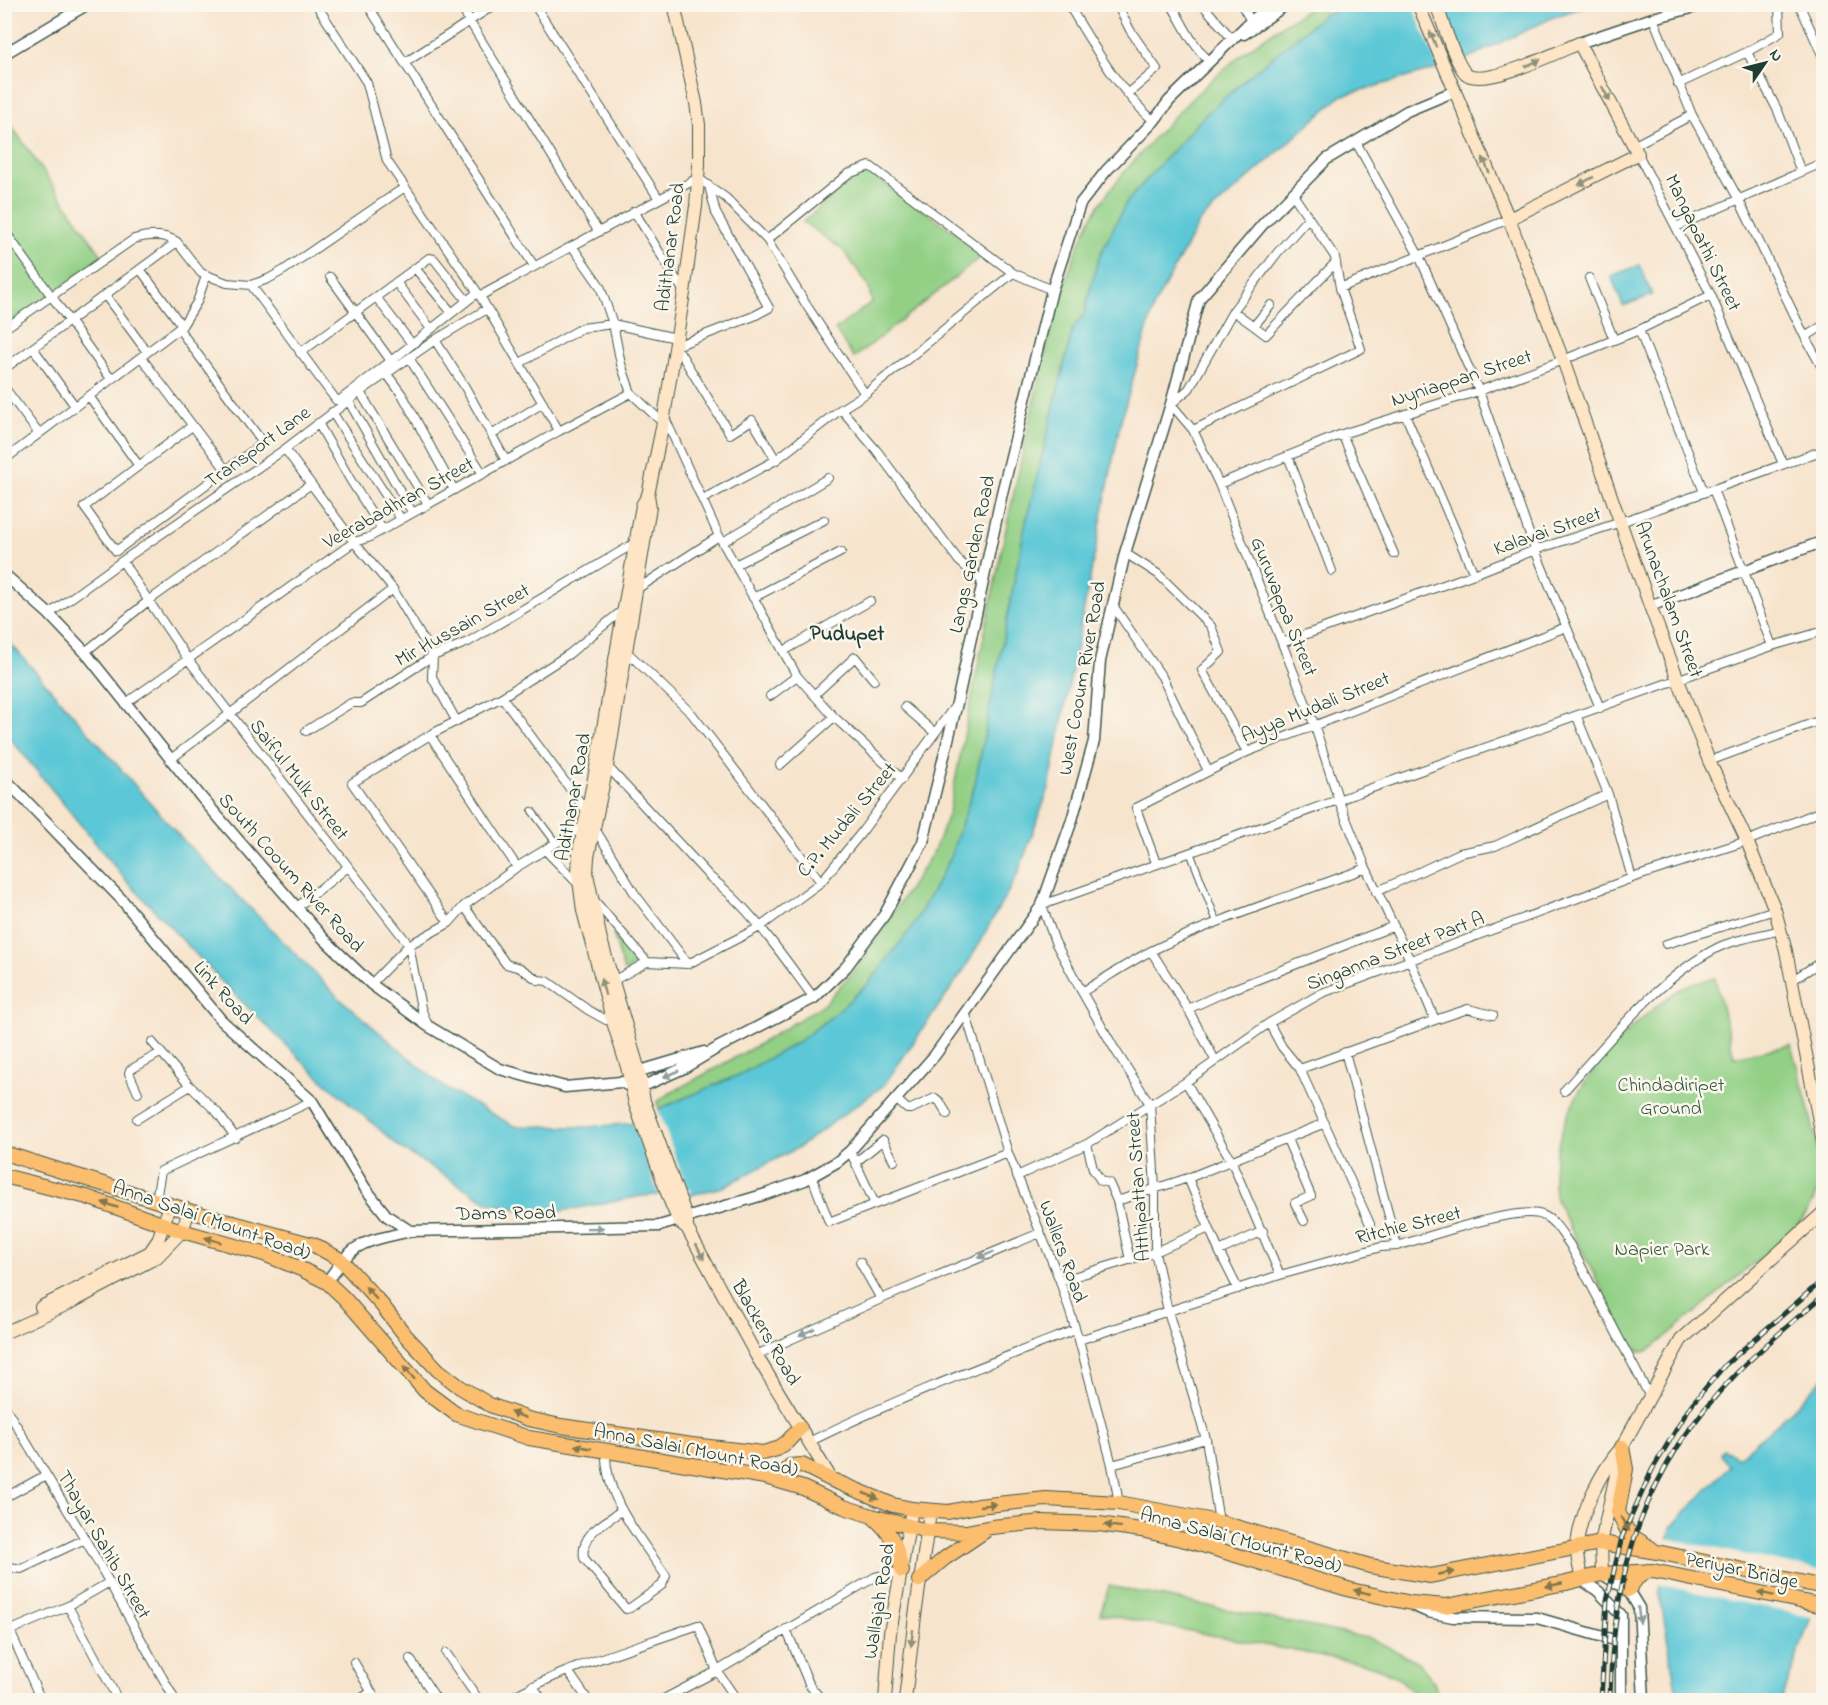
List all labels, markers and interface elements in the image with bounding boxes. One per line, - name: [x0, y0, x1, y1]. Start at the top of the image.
- one-way arrow: [1428, 30, 1437, 48]
- north arrow: [1735, 33, 1795, 93]
- text: N: [1763, 44, 1789, 67]
- one-way arrow: [1524, 58, 1542, 67]
- one-way arrow: [1601, 86, 1611, 103]
- one-way arrow: [1481, 156, 1490, 174]
- street label: Mangapathi Street: [1655, 170, 1748, 317]
- one-way arrow: [1577, 176, 1594, 185]
- street label: Adithanar Road: [649, 181, 694, 313]
- street label: Nyniappan Street: [1388, 343, 1536, 416]
- street label: Transport Lane: [199, 400, 317, 496]
- street label: Veerabadhran Street: [318, 450, 480, 558]
- street label: Langs Garden Road: [943, 473, 1005, 636]
- street label: Kalavai Street: [1490, 500, 1606, 564]
- street label: Arunachalam Street: [1626, 517, 1710, 683]
- street label: Guruvappa Street: [1242, 533, 1324, 681]
- street label: Mir Hussain Street: [391, 577, 536, 675]
- street label: West Cooum River Road: [1052, 579, 1115, 778]
- district label: Pudupet: [810, 620, 885, 650]
- street label: Ayya Mudali Street: [1237, 665, 1395, 751]
- street label: Saiful Mulk Street: [241, 714, 355, 848]
- street label: Adithanar Road: [549, 731, 600, 864]
- street label: C.P. Mudali Street: [791, 757, 905, 884]
- street label: South Cooum River Road: [210, 787, 370, 960]
- street label: Singanna Street Part A: [1303, 905, 1489, 1001]
- street label: Link Road: [185, 955, 259, 1032]
- one-way arrow: [598, 978, 608, 996]
- one-way arrow: [663, 1069, 680, 1078]
- park label: Chindadiripet Ground: [1617, 1072, 1725, 1124]
- street label: Atthipattan Street: [1120, 1111, 1159, 1263]
- street label: Anna Salai (Mount Road): [108, 1174, 314, 1269]
- street label: Wallers Road: [1030, 1197, 1094, 1307]
- one-way arrow: [100, 1199, 118, 1209]
- street label: Dams Road: [455, 1199, 556, 1230]
- street label: Ritchie Street: [1353, 1199, 1465, 1254]
- one-way arrow: [585, 1224, 604, 1233]
- one-way arrow: [204, 1235, 222, 1244]
- park label: Napier Park: [1614, 1236, 1710, 1265]
- one-way arrow: [695, 1244, 705, 1261]
- one-way arrow: [977, 1250, 995, 1260]
- street label: Blackers Road: [722, 1274, 807, 1392]
- one-way arrow: [365, 1286, 378, 1301]
- one-way arrow: [798, 1327, 816, 1337]
- one-way arrow: [402, 1365, 416, 1380]
- one-way arrow: [509, 1410, 527, 1420]
- street label: Anna Salai (Mount Road): [591, 1417, 800, 1486]
- one-way arrow: [574, 1442, 593, 1451]
- street label: Thayar Sahib Street: [48, 1465, 157, 1625]
- one-way arrow: [863, 1491, 881, 1501]
- one-way arrow: [978, 1500, 997, 1510]
- street label: Anna Salai (Mount Road): [1136, 1501, 1344, 1582]
- one-way arrow: [1619, 1516, 1630, 1532]
- one-way arrow: [1104, 1522, 1123, 1531]
- street label: Wallajah Road: [857, 1542, 904, 1661]
- street label: Periyar Bridge: [1682, 1545, 1801, 1599]
- one-way arrow: [1437, 1568, 1456, 1577]
- one-way arrow: [1544, 1581, 1563, 1590]
- one-way arrow: [1353, 1587, 1371, 1597]
- one-way arrow: [1756, 1589, 1775, 1598]
- one-way arrow: [1634, 1606, 1643, 1625]
- one-way arrow: [907, 1628, 917, 1647]

